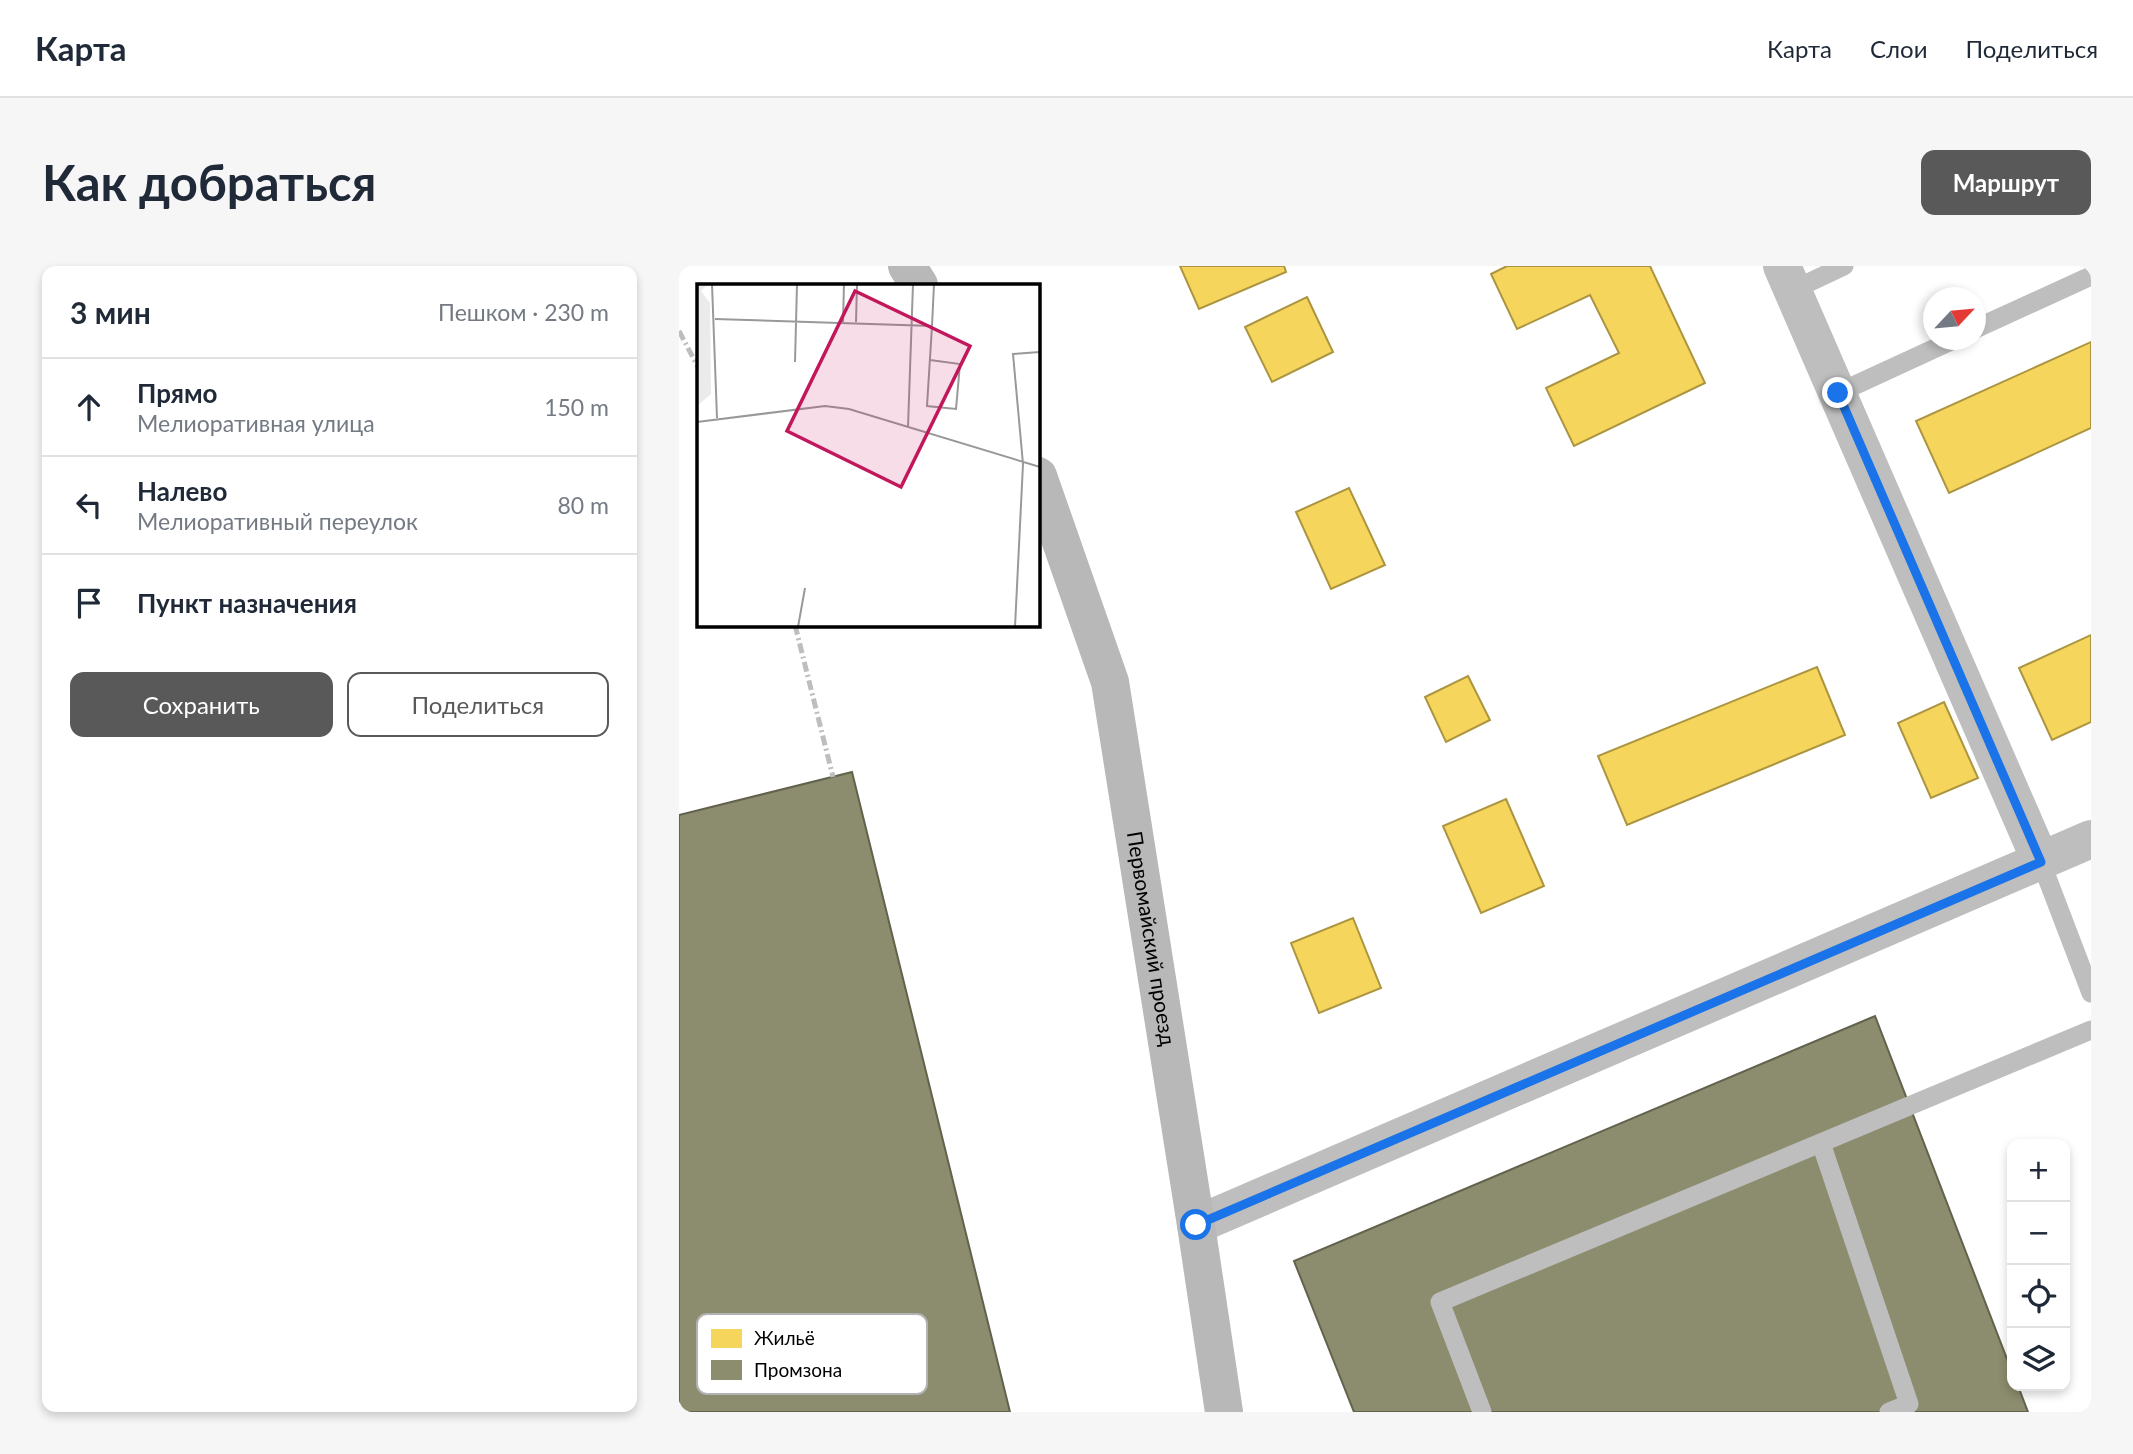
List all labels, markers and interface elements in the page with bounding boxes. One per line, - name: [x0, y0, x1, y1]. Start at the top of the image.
- text: Карта: [35, 28, 126, 68]
- text: Карта: [1767, 34, 1832, 63]
- text: Слои: [1870, 34, 1927, 63]
- text: Поделиться: [1965, 34, 2098, 63]
- button: Маршрут: [1921, 150, 2091, 215]
- text: Как добраться: [42, 153, 376, 211]
- inset map: [697, 284, 1039, 626]
- north arrow: [1923, 287, 1986, 350]
- text: 3 мин: [70, 294, 151, 330]
- text: Пешком · 230 m: [438, 298, 609, 326]
- text: Прямо: [137, 377, 218, 409]
- route end: [1822, 377, 1853, 408]
- icon: ahead: [70, 388, 108, 426]
- text: 150 m: [544, 393, 609, 421]
- text: Мелиоративная улица: [137, 409, 375, 437]
- text: Налево: [137, 475, 227, 507]
- icon: left: [70, 486, 108, 524]
- text: 80 m: [558, 491, 609, 519]
- text: Мелиоративный переулок: [137, 507, 418, 535]
- icon: arrive: [70, 584, 108, 622]
- text: Пункт назначения: [137, 587, 357, 619]
- button: Сохранить: [70, 672, 333, 737]
- button: Поделиться: [347, 672, 609, 737]
- street label: Первомайский проезд: [1123, 829, 1181, 1048]
- map controls: [2007, 1139, 2070, 1391]
- button: +: [2007, 1139, 2070, 1202]
- button: −: [2007, 1202, 2070, 1265]
- route start: [1180, 1209, 1211, 1240]
- button: locate: [2007, 1265, 2070, 1328]
- legend: [697, 1314, 927, 1394]
- text: Жильё: [754, 1326, 815, 1349]
- button: layers: [2007, 1328, 2070, 1391]
- text: Промзона: [754, 1358, 842, 1381]

